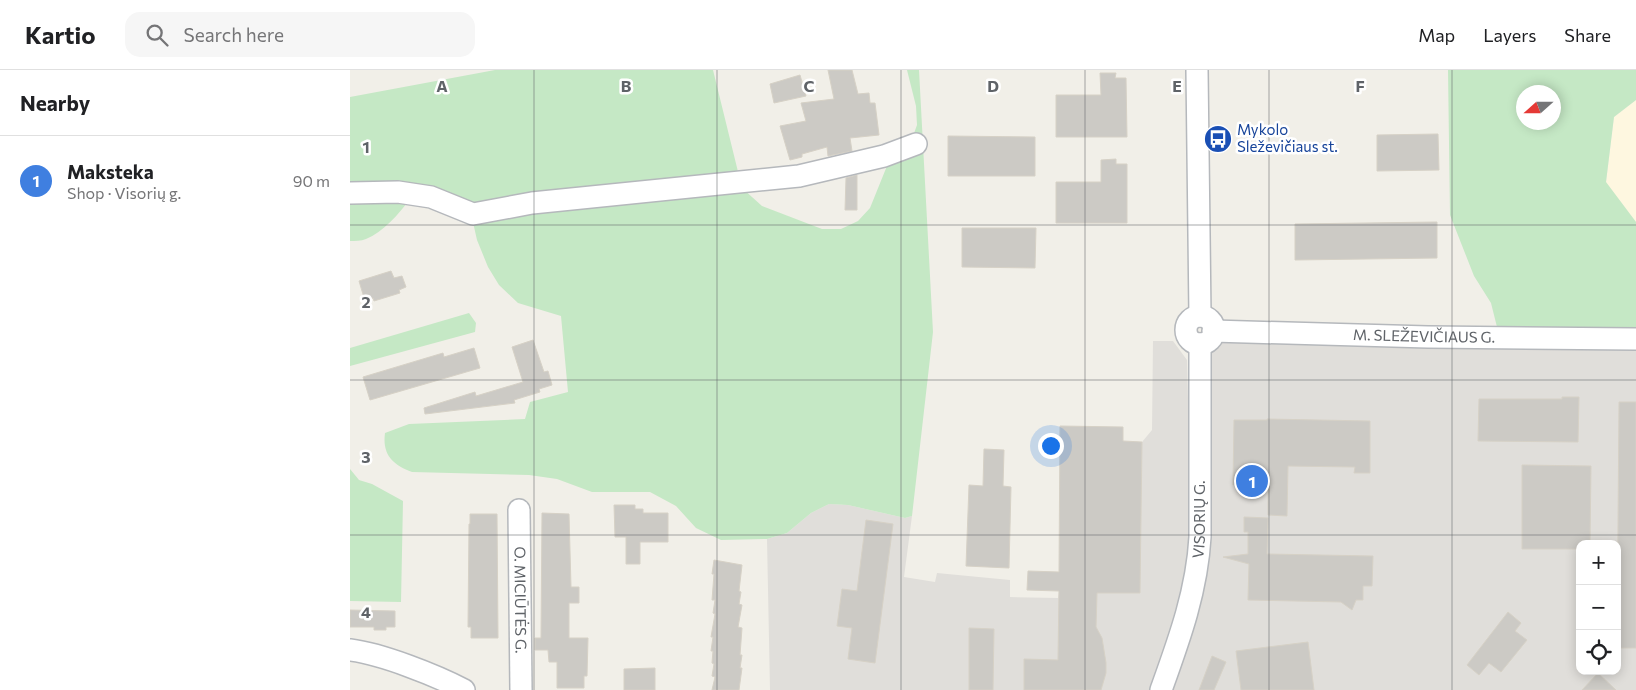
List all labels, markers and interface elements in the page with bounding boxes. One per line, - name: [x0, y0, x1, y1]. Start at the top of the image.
- search box: [125, 12, 475, 57]
- text: Kartio: [25, 20, 95, 49]
- icon: search: [143, 21, 171, 49]
- text: Search here: [183, 23, 284, 46]
- text: Map: [1418, 24, 1455, 46]
- text: Layers: [1483, 24, 1536, 46]
- text: Share: [1564, 24, 1611, 46]
- text: A: [436, 76, 448, 95]
- text: B: [621, 76, 632, 95]
- text: C: [804, 76, 815, 95]
- text: D: [987, 76, 999, 95]
- text: E: [1172, 76, 1182, 95]
- text: F: [1355, 76, 1365, 95]
- north arrow: [1516, 85, 1561, 130]
- text: Nearby: [20, 90, 90, 115]
- place label: Mykolo Sleževičiaus st.: [1237, 120, 1338, 155]
- bus stop icon: Mykolo Sleževičiaus st.: [1203, 124, 1233, 154]
- text: 1: [362, 137, 370, 156]
- text: Maksteka: [67, 160, 154, 183]
- text: 1: [32, 171, 40, 190]
- text: 90 m: [293, 171, 330, 190]
- text: Shop · Visorių g.: [67, 183, 181, 202]
- text: 2: [361, 292, 371, 311]
- street label: M. SLEŽEVIČIAUS G.: [1353, 325, 1495, 346]
- your location: [1038, 433, 1064, 459]
- text: 3: [361, 447, 371, 466]
- pin: 1: [1236, 462, 1268, 500]
- street label: VISORIŲ G.: [1188, 480, 1208, 559]
- map controls: [1576, 540, 1621, 675]
- button: +: [1576, 540, 1621, 585]
- street label: O. MICIŪTĖS G.: [511, 546, 531, 654]
- button: −: [1576, 585, 1621, 630]
- text: 4: [361, 602, 371, 621]
- button: locate: [1576, 630, 1621, 675]

